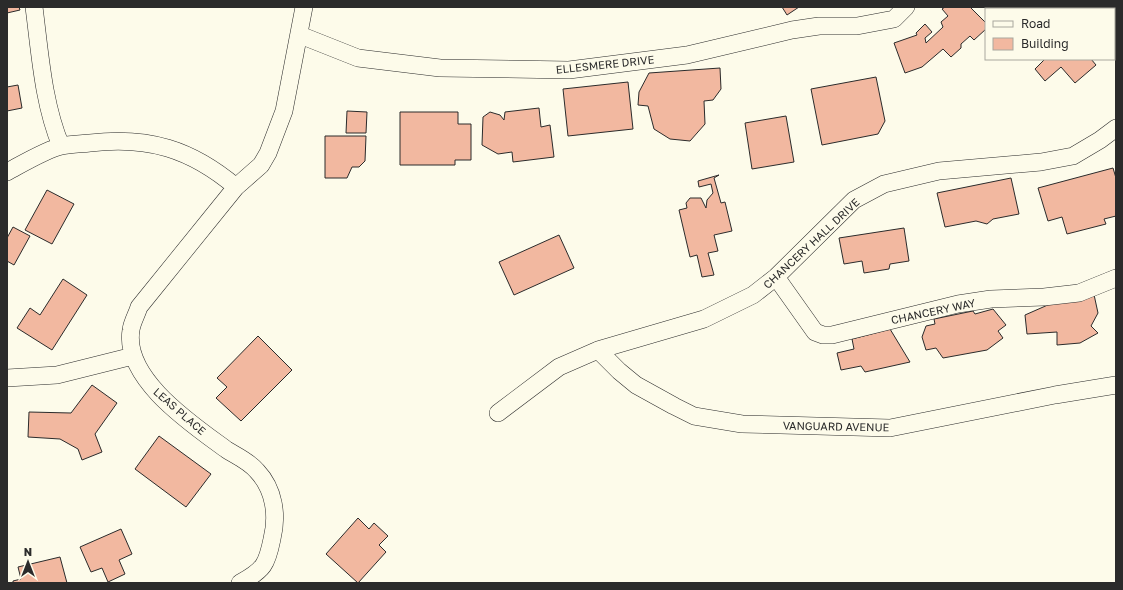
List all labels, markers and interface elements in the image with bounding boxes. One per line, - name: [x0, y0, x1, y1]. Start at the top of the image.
- legend: [985, 8, 1115, 60]
- text: Road: [1021, 16, 1050, 31]
- text: Building: [1021, 36, 1069, 51]
- street label: ELLESMERE DRIVE: [555, 52, 655, 76]
- street label: CHANCERY HALL DRIVE: [760, 195, 862, 291]
- street label: CHANCERY WAY: [890, 296, 976, 326]
- street label: LEAS PLACE: [151, 385, 209, 437]
- street label: VANGUARD AVENUE: [783, 419, 890, 433]
- north arrow: [8, 542, 48, 582]
- text: N: [24, 545, 32, 558]

